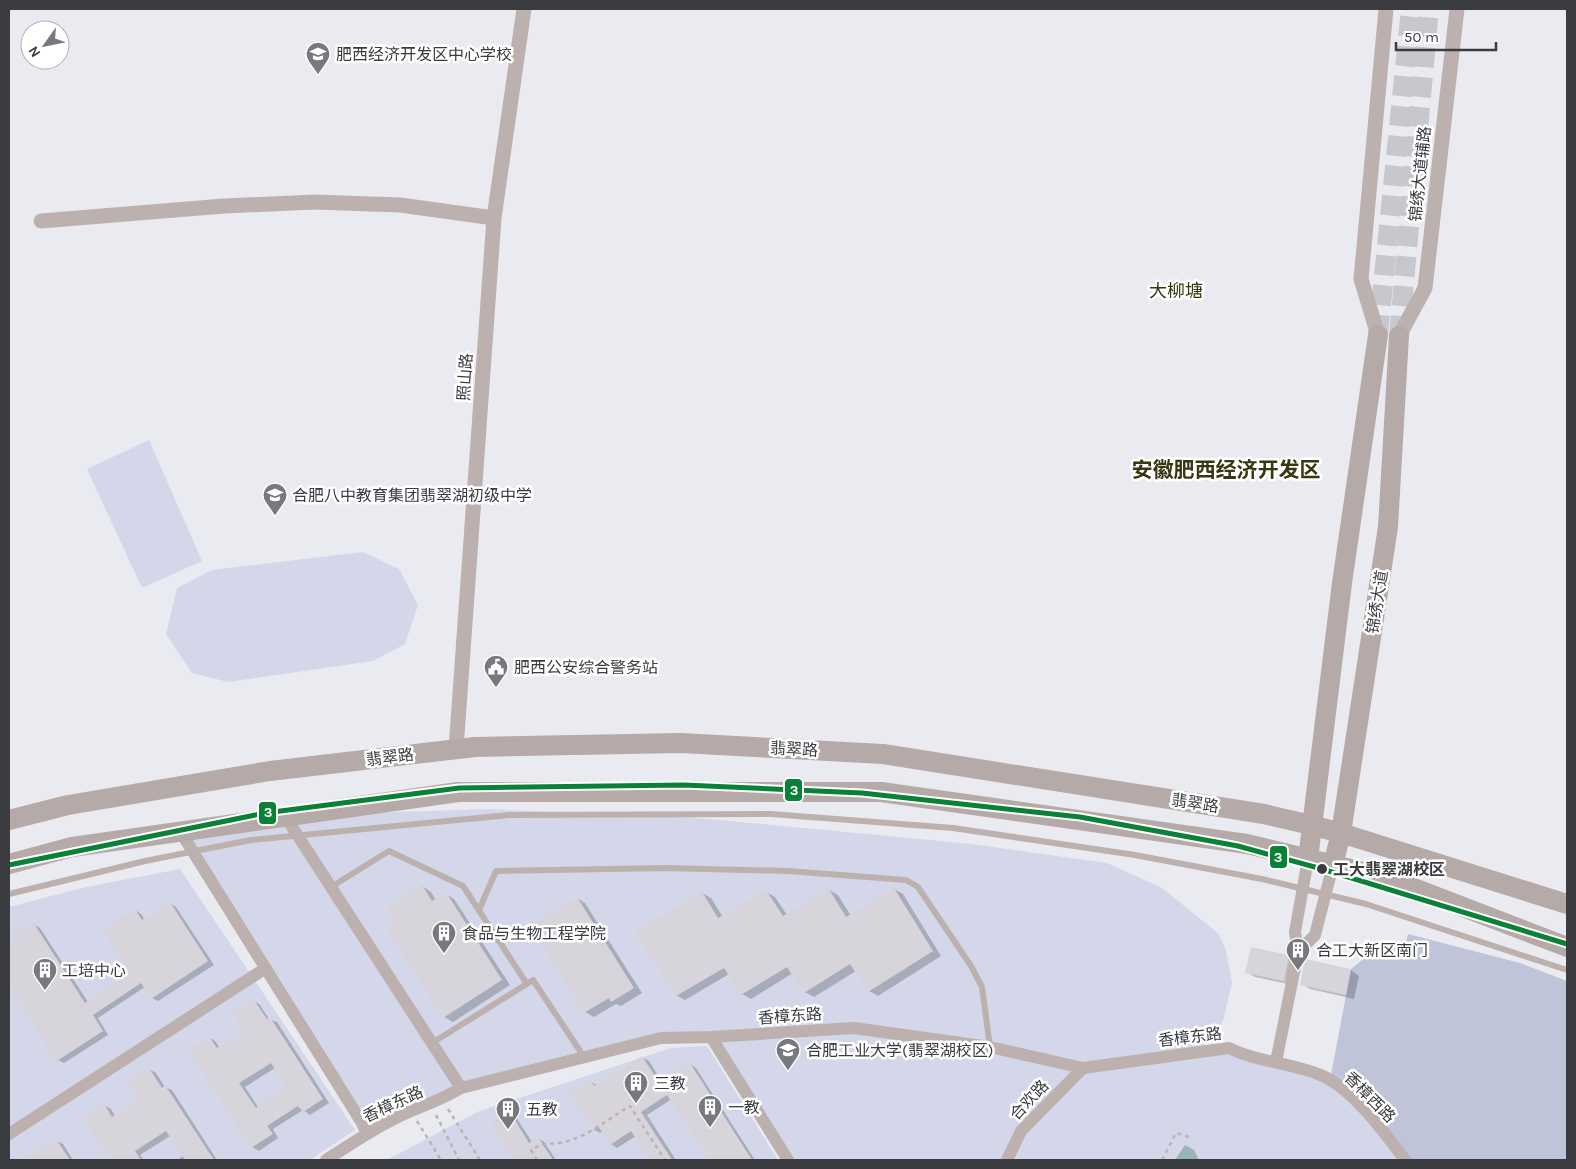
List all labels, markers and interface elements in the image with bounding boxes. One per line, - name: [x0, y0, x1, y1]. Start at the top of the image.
- north arrow: [20, 20, 70, 70]
- scale bar: [1396, 20, 1496, 52]
- text: 50 m: [1404, 28, 1439, 46]
- school or university icon: 肥西经济开发区中心学校: [305, 41, 331, 75]
- text: N: [25, 43, 44, 61]
- place label: 肥西经济开发区中心学校: [336, 45, 512, 64]
- street label: 锦绣大道辅路: [1406, 125, 1434, 223]
- district label: 大柳塘: [1149, 280, 1203, 302]
- street label: 照山路: [454, 352, 476, 402]
- district label: 安徽肥西经济开发区: [1132, 458, 1321, 482]
- school or university icon: 合肥八中教育集团翡翠湖初级中学: [262, 482, 288, 516]
- place label: 合肥八中教育集团翡翠湖初级中学: [292, 486, 532, 505]
- street label: 锦绣大道: [1363, 569, 1391, 635]
- public building icon: 肥西公安综合警务站: [483, 654, 509, 688]
- place label: 肥西公安综合警务站: [514, 658, 658, 677]
- street label: 翡翠路: [770, 738, 818, 760]
- street label: 翡翠路: [365, 745, 415, 769]
- line badge: 3: [784, 778, 803, 802]
- text: 3: [790, 782, 798, 799]
- street label: 翡翠路: [1170, 790, 1220, 816]
- line badge: 3: [258, 801, 277, 825]
- text: 3: [264, 804, 272, 821]
- line badge: 3: [1269, 845, 1288, 869]
- text: 3: [1274, 849, 1282, 866]
- place label: 工大翡翠湖校区: [1333, 860, 1445, 879]
- marker: 工大翡翠湖校区: [1315, 862, 1329, 876]
- building icon: 食品与生物工程学院: [431, 920, 457, 954]
- place label: 食品与生物工程学院: [462, 924, 606, 943]
- building icon: 合工大新区南门: [1285, 937, 1311, 971]
- place label: 合工大新区南门: [1316, 941, 1428, 960]
- building icon: 工培中心: [32, 957, 58, 991]
- place label: 工培中心: [62, 961, 126, 980]
- street label: 香樟东路: [757, 1004, 823, 1028]
- street label: 香樟东路: [1157, 1024, 1223, 1050]
- school or university icon: 合肥工业大学(翡翠湖校区): [775, 1037, 801, 1071]
- place label: 合肥工业大学(翡翠湖校区): [806, 1041, 993, 1060]
- street label: 香樟西路: [1341, 1068, 1399, 1126]
- building icon: 三教: [623, 1070, 649, 1104]
- place label: 三教: [654, 1074, 686, 1093]
- street label: 合欢路: [1006, 1076, 1052, 1124]
- street label: 香樟东路: [360, 1082, 426, 1126]
- building icon: 一教: [697, 1094, 723, 1128]
- building icon: 五教: [495, 1096, 521, 1130]
- place label: 一教: [728, 1098, 760, 1117]
- place label: 五教: [526, 1100, 558, 1119]

